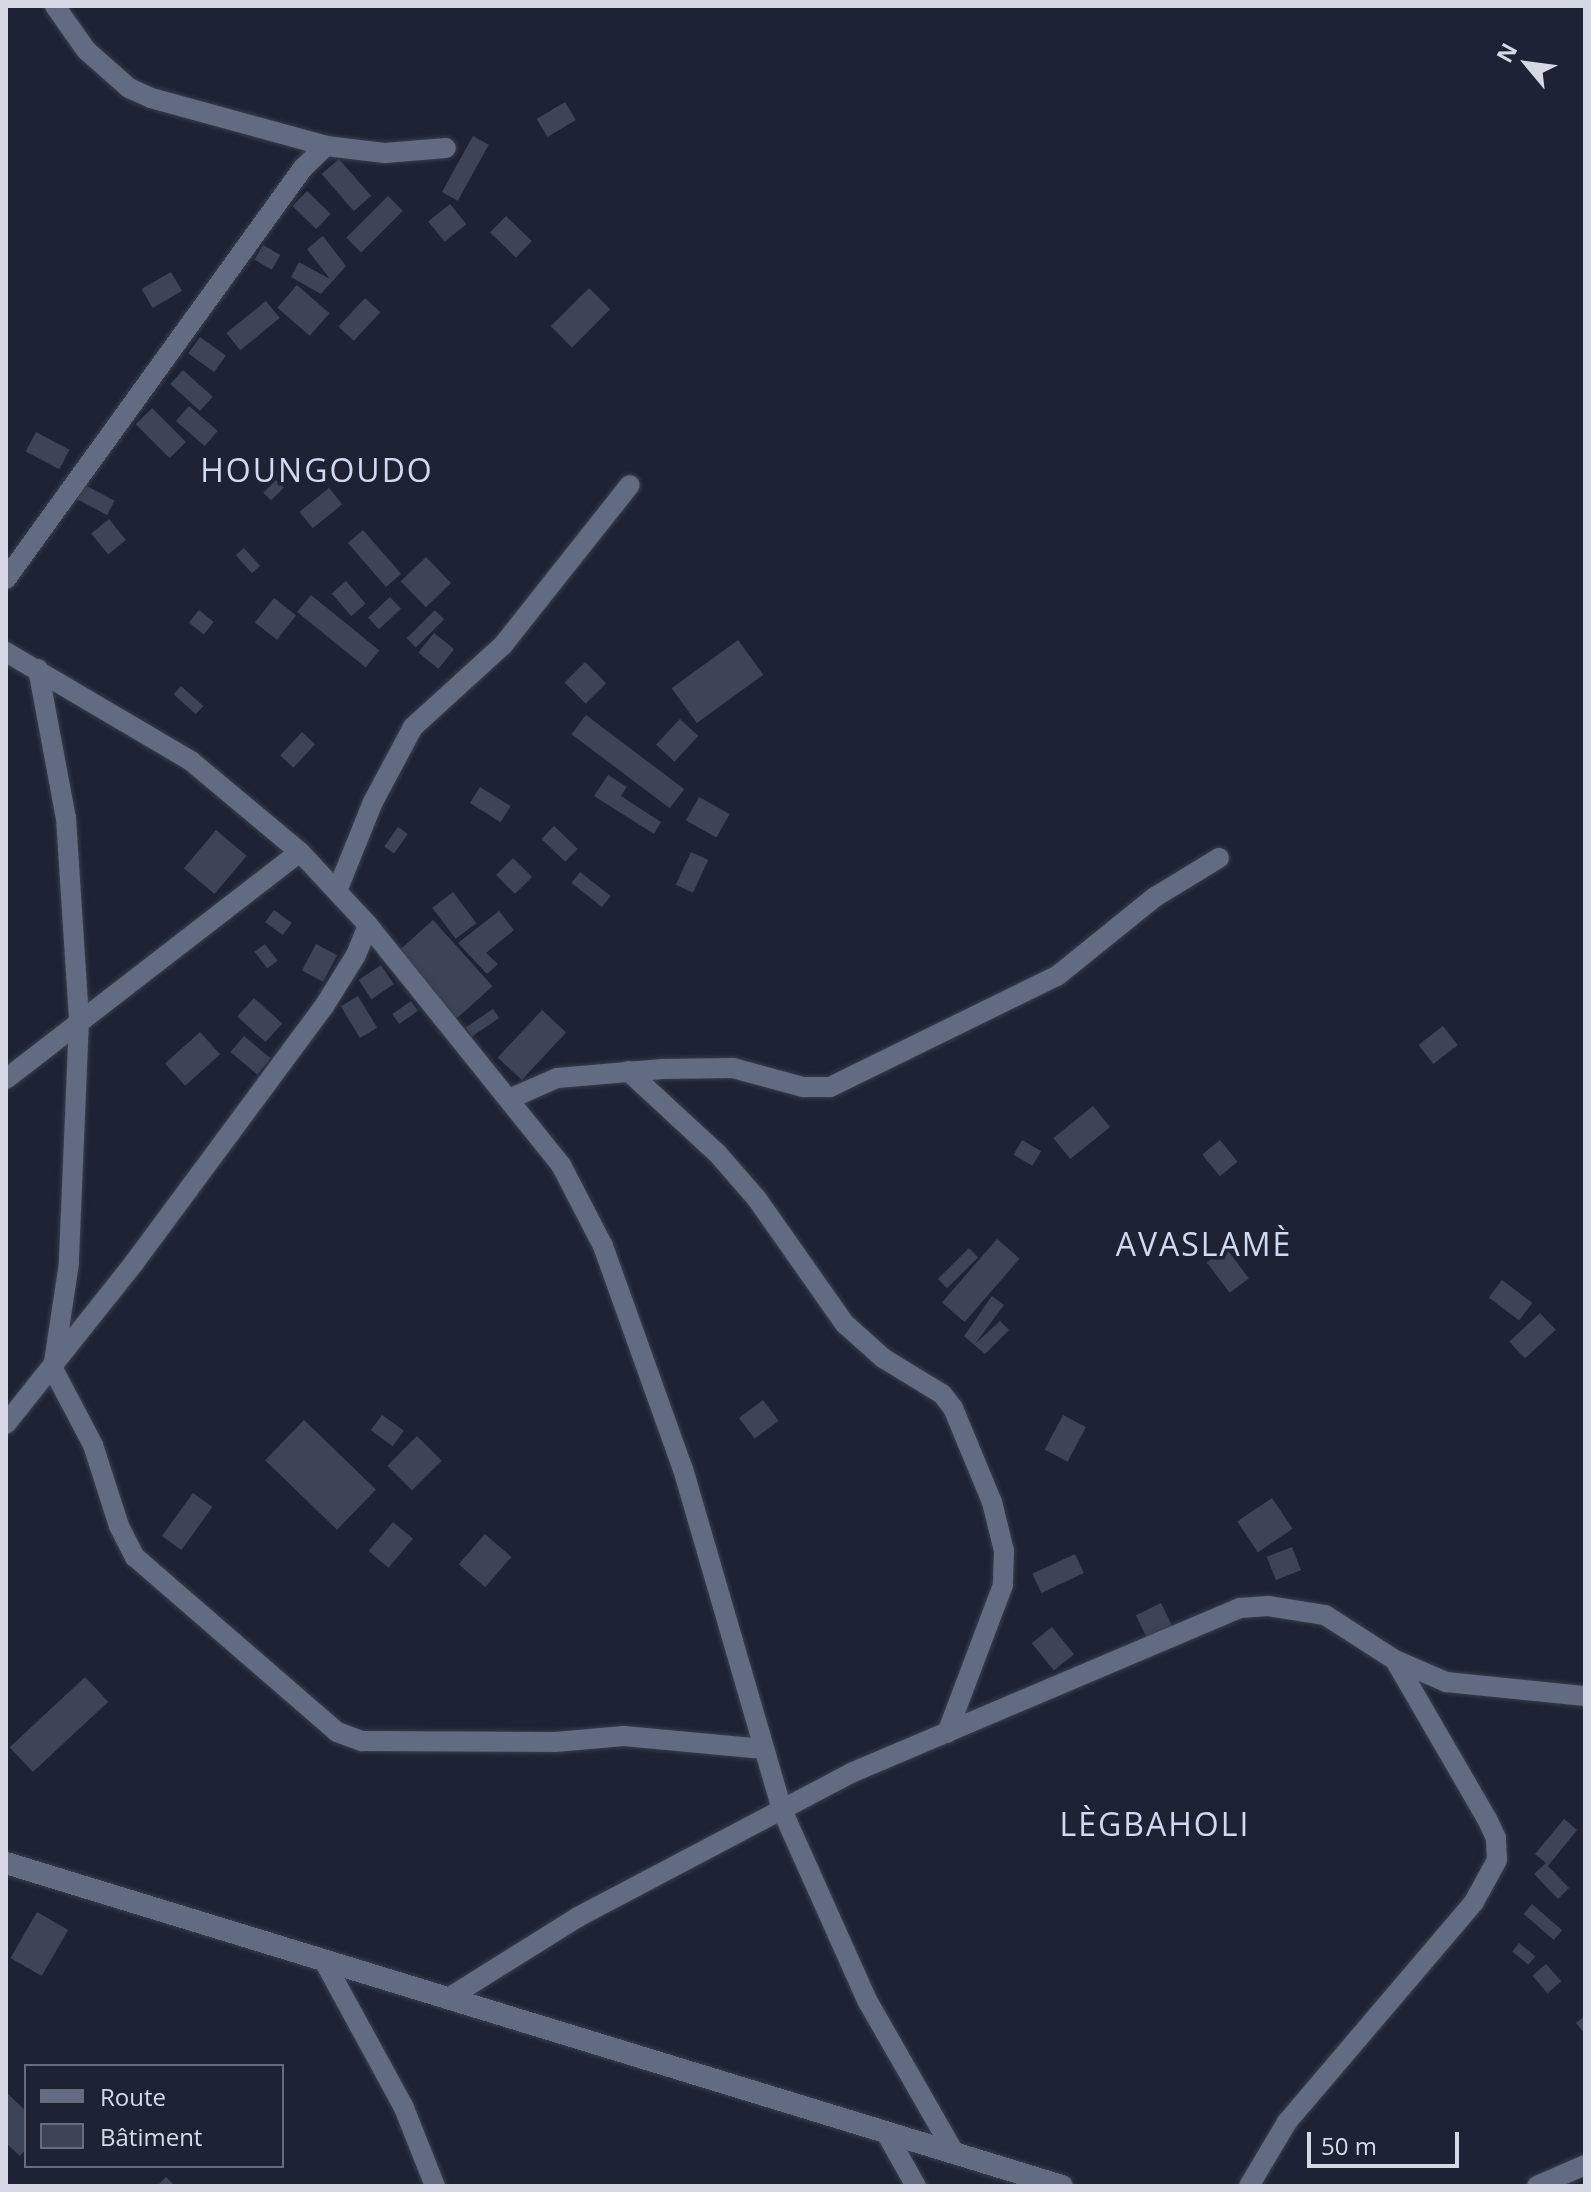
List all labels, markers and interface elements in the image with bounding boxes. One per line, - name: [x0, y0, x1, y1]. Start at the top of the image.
- north arrow: [1487, 24, 1567, 104]
- text: N: [1489, 37, 1523, 67]
- district label: HOUNGOUDO: [200, 451, 434, 489]
- district label: AVASLAMÈ: [1116, 1225, 1292, 1263]
- district label: LÈGBAHOLI: [1060, 1805, 1250, 1843]
- legend: [24, 2064, 284, 2168]
- text: Route: [100, 2080, 166, 2113]
- scale bar: [1311, 2116, 1463, 2166]
- text: Bâtiment: [100, 2120, 202, 2153]
- text: 50 m: [1321, 2129, 1377, 2162]

